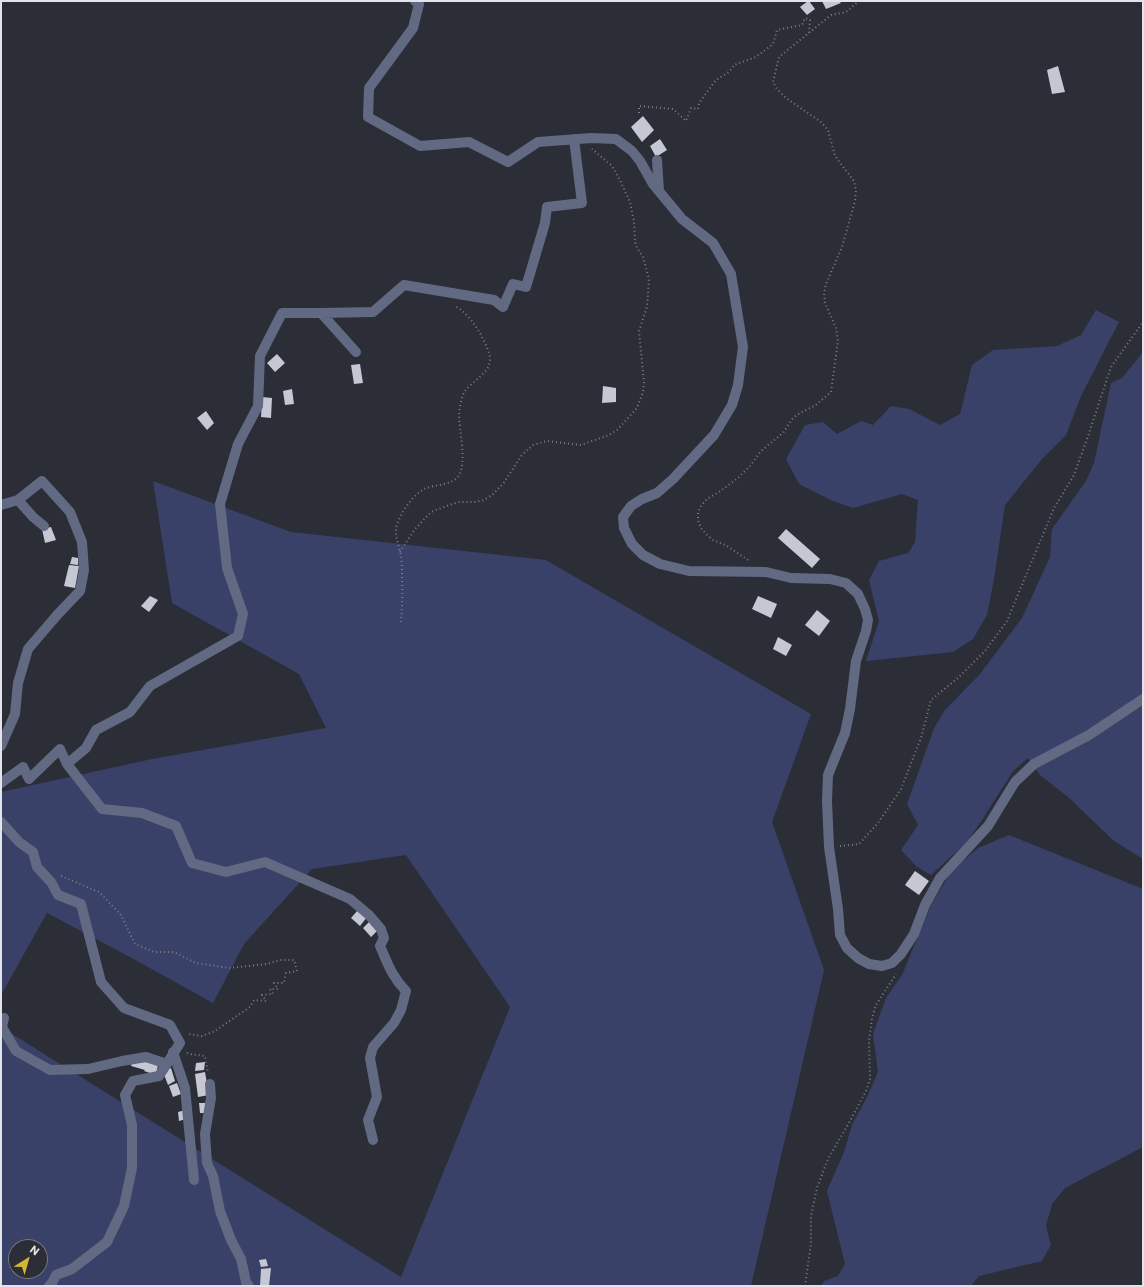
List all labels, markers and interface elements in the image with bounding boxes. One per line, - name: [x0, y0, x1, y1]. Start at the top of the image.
- north arrow: [8, 1239, 48, 1279]
- text: N: [28, 1242, 42, 1257]

